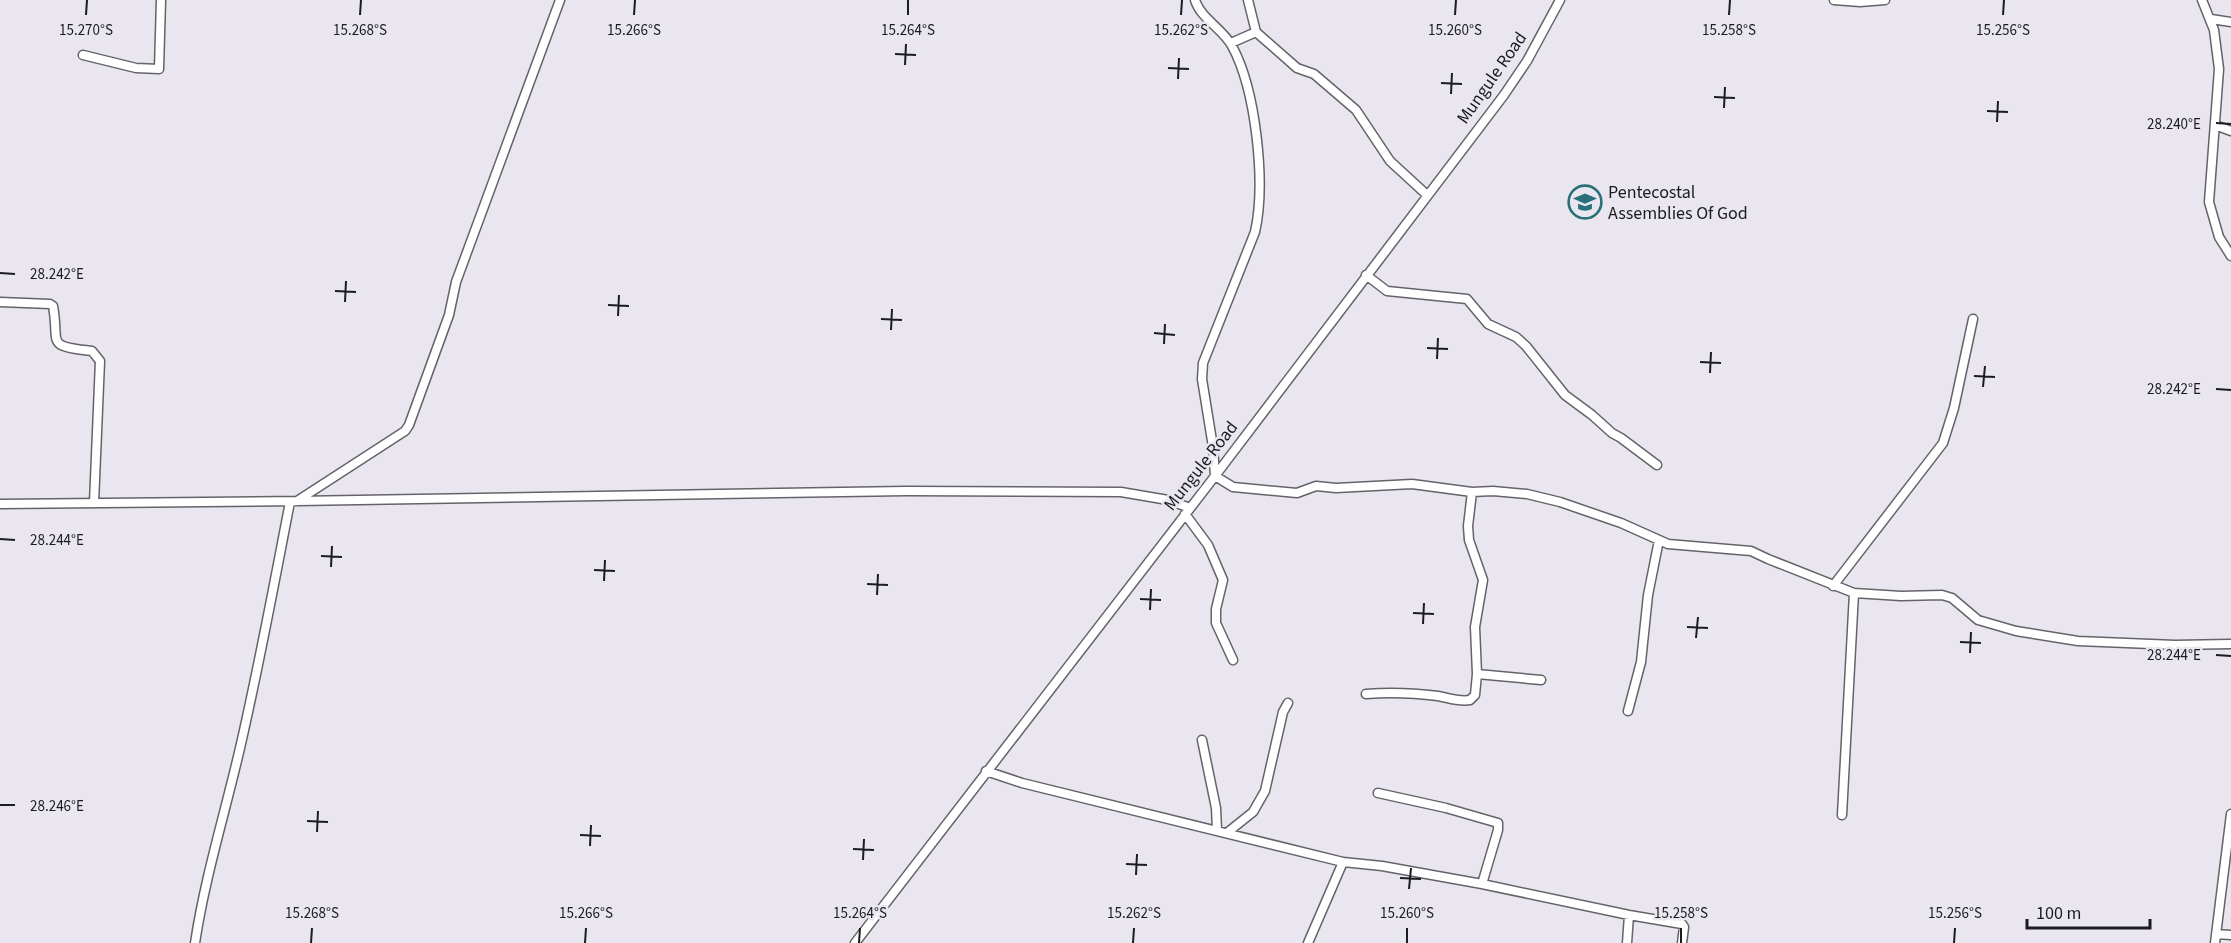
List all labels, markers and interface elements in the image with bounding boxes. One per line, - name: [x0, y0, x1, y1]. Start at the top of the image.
- text: 15.270°S: [59, 20, 113, 41]
- text: 15.268°S: [333, 20, 387, 41]
- text: 15.266°S: [607, 20, 661, 41]
- text: 15.264°S: [881, 20, 935, 41]
- text: 15.262°S: [1154, 20, 1208, 41]
- text: 15.260°S: [1428, 20, 1482, 41]
- text: 15.258°S: [1702, 20, 1756, 41]
- text: 15.256°S: [1976, 20, 2030, 41]
- street label: Mungule Road: [1451, 27, 1533, 129]
- text: 28.240°E: [2147, 114, 2201, 135]
- place label: Pentecostal Assemblies Of God: [1608, 180, 1748, 226]
- school or university icon: Pentecostal Assemblies Of God: [1567, 184, 1603, 220]
- text: 28.242°E: [30, 264, 84, 285]
- text: 28.242°E: [2147, 379, 2201, 400]
- street label: Mungule Road: [1158, 416, 1244, 516]
- text: 28.244°E: [30, 530, 84, 551]
- text: 28.244°E: [2147, 645, 2201, 666]
- text: 28.246°E: [30, 796, 84, 817]
- scale bar: [2027, 892, 2150, 930]
- text: 100 m: [2036, 901, 2081, 926]
- text: 15.268°S: [285, 903, 339, 924]
- text: 15.266°S: [559, 903, 613, 924]
- text: 15.264°S: [833, 903, 887, 924]
- text: 15.262°S: [1107, 903, 1161, 924]
- text: 15.260°S: [1380, 903, 1434, 924]
- text: 15.258°S: [1654, 903, 1708, 924]
- text: 15.256°S: [1928, 903, 1982, 924]

